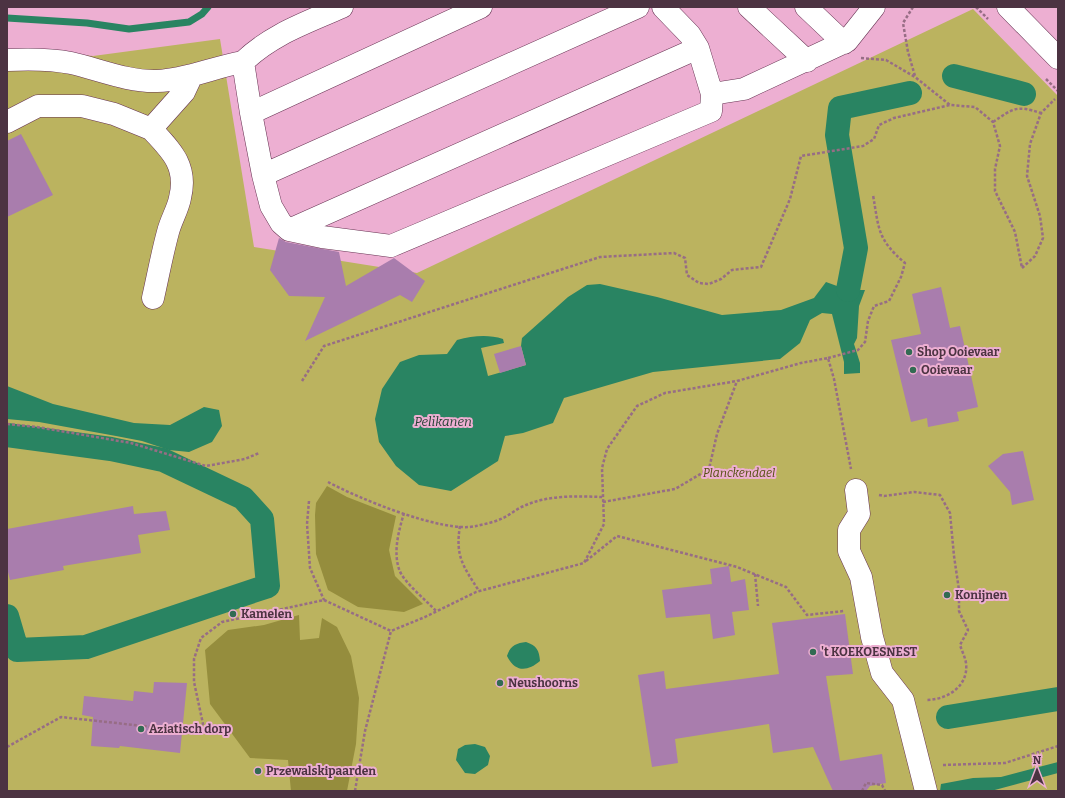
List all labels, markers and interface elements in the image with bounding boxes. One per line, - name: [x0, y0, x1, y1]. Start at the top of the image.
- place label: Shop Ooievaar: [917, 345, 1000, 359]
- marker: Shop Ooievaar: [904, 347, 914, 357]
- place label: Ooievaar: [921, 363, 973, 377]
- marker: Ooievaar: [908, 365, 918, 375]
- water label: Pelikanen: [414, 414, 472, 429]
- park label: Planckendael: [703, 466, 775, 480]
- place label: Konijnen: [955, 588, 1008, 603]
- marker: Konijnen: [942, 590, 952, 600]
- place label: Kamelen: [241, 607, 292, 621]
- marker: Kamelen: [228, 609, 238, 619]
- place label: 't KOEKOESNEST: [821, 645, 918, 659]
- marker: 't KOEKOESNEST: [808, 647, 818, 657]
- place label: Neushoorns: [508, 676, 578, 690]
- marker: Neushoorns: [495, 678, 505, 688]
- place label: Aziatisch dorp: [149, 722, 231, 736]
- marker: Aziatisch dorp: [136, 724, 146, 734]
- north arrow: [1017, 750, 1057, 790]
- text: N: [1033, 754, 1042, 767]
- place label: Przewalskipaarden: [266, 764, 376, 778]
- marker: Przewalskipaarden: [253, 766, 263, 776]

